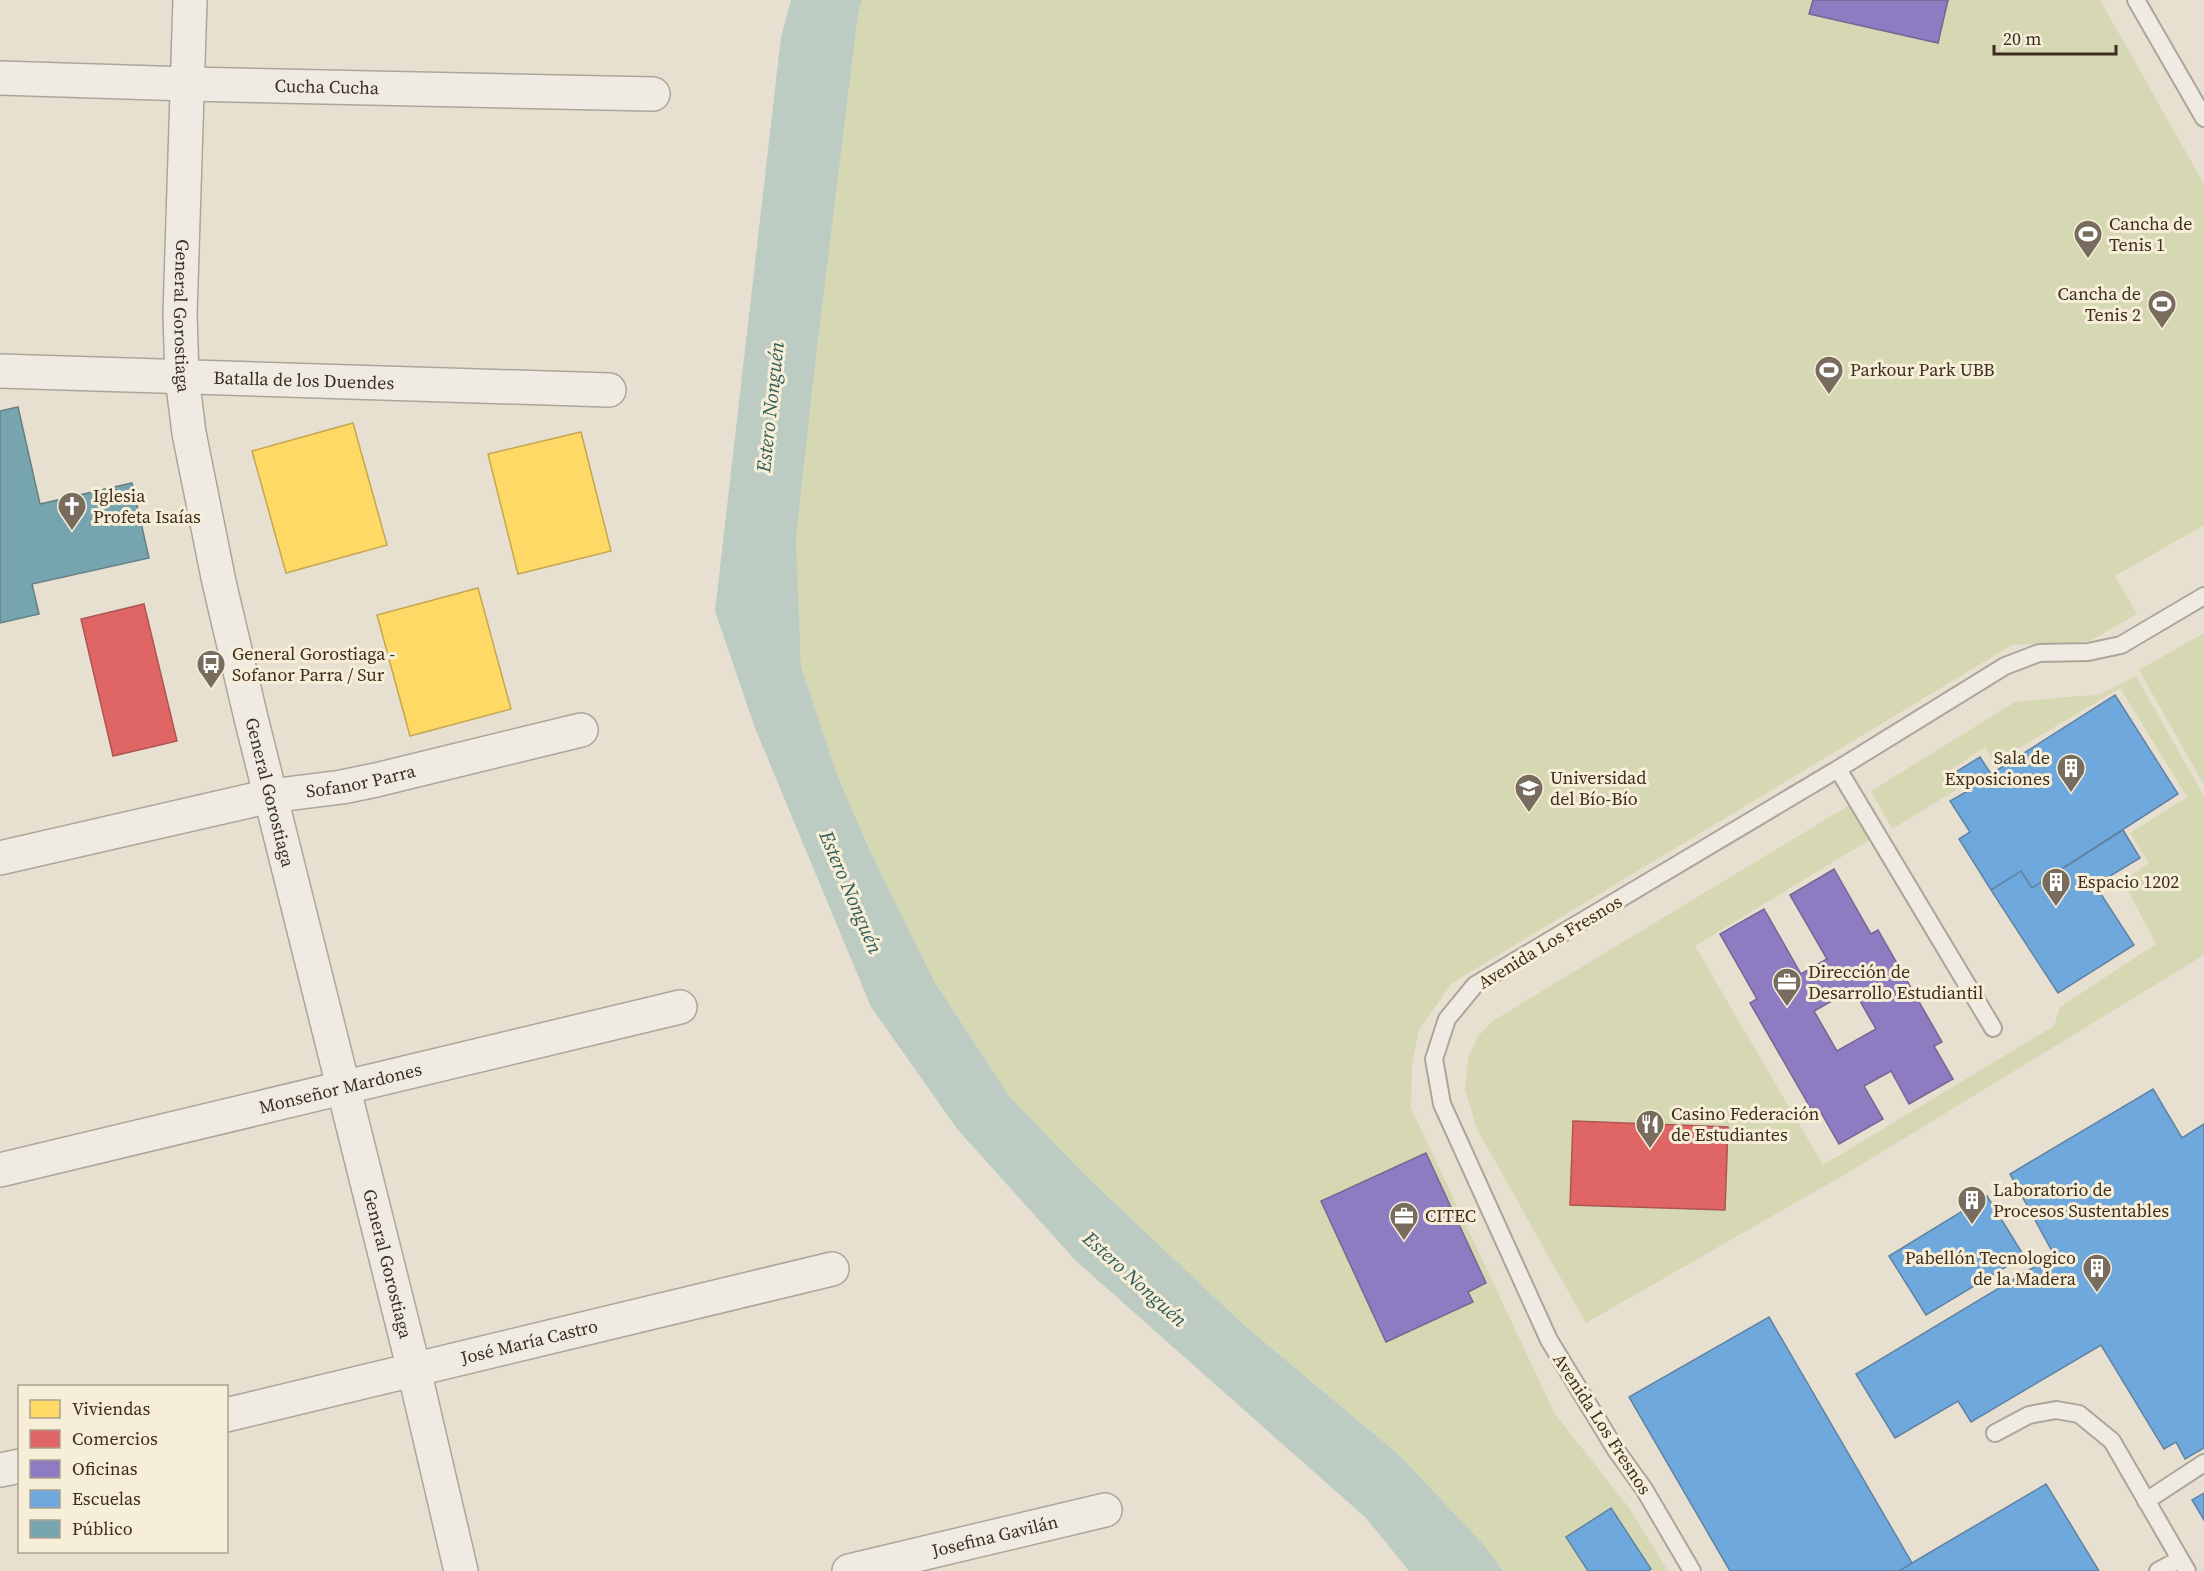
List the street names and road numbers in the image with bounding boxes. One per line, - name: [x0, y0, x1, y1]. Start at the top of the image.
- street label: Cucha Cucha: [274, 73, 380, 100]
- street label: General Gorostiaga: [168, 239, 197, 395]
- street label: Batalla de los Duendes: [213, 365, 395, 395]
- street label: General Gorostiaga: [239, 715, 301, 871]
- street label: Sofanor Parra: [305, 758, 419, 803]
- street label: Avenida Los Fresnos: [1473, 888, 1627, 995]
- street label: Monseñor Mardones: [256, 1056, 424, 1120]
- street label: General Gorostiaga: [357, 1186, 419, 1342]
- street label: José María Castro: [457, 1313, 600, 1370]
- street label: Avenida Los Fresnos: [1547, 1348, 1658, 1500]
- street label: Josefina Gavilán: [928, 1509, 1061, 1563]

